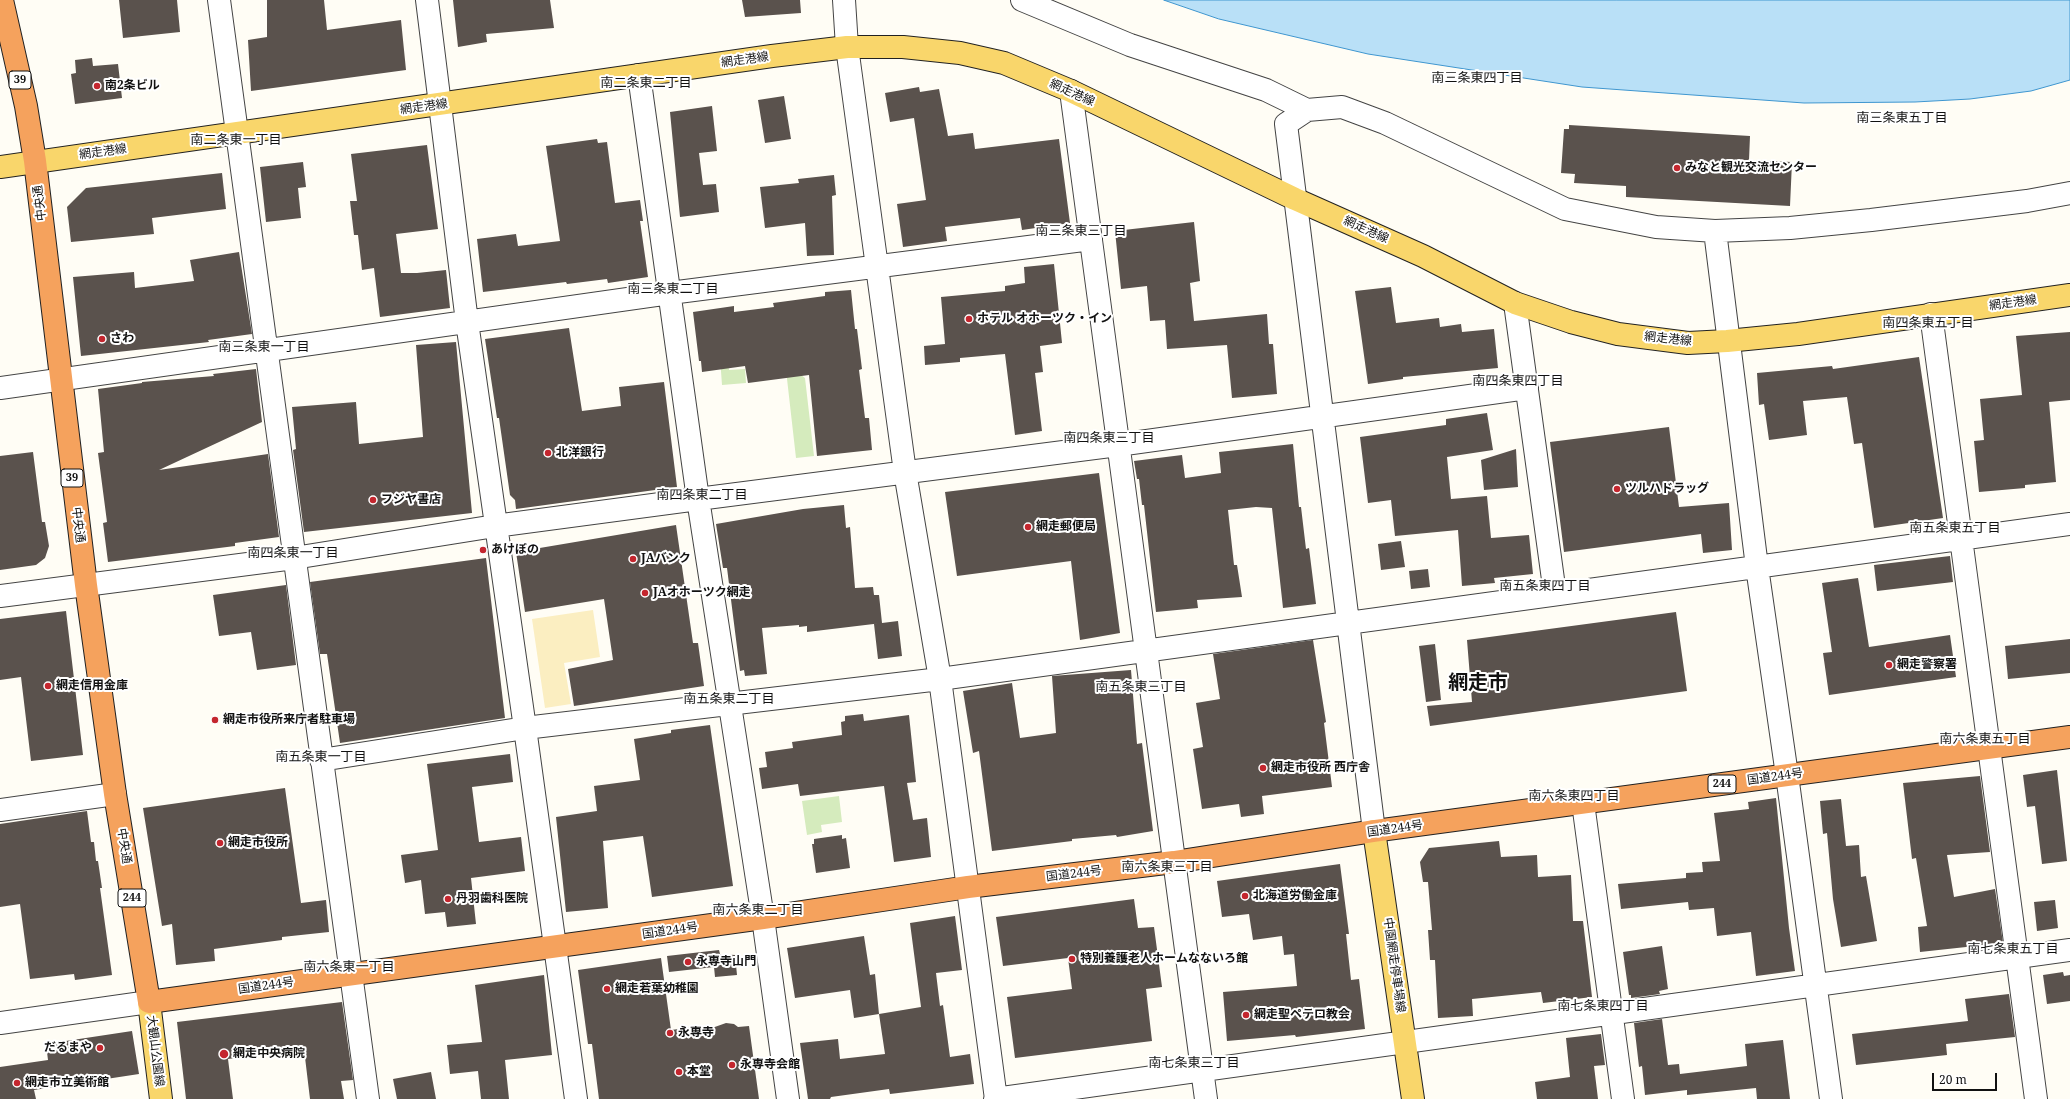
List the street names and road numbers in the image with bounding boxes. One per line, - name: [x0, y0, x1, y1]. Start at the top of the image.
- street label: 網走港線: [720, 50, 770, 70]
- road number: 39: [9, 71, 31, 89]
- street label: 網走港線: [1047, 77, 1097, 109]
- street label: 網走港線: [399, 97, 449, 117]
- street label: 網走港線: [78, 142, 128, 162]
- street label: 中央通: [31, 184, 49, 222]
- street label: 網走港線: [1341, 214, 1391, 246]
- street label: 網走港線: [1988, 293, 2038, 313]
- street label: 網走港線: [1643, 329, 1693, 349]
- road number: 39: [61, 469, 83, 487]
- street label: 中央通: [69, 506, 87, 544]
- street label: 国道244号: [1746, 766, 1804, 788]
- road number: 244: [1708, 775, 1736, 793]
- street label: 国道244号: [1366, 818, 1424, 840]
- street label: 中央通: [114, 827, 134, 865]
- street label: 国道244号: [1045, 863, 1103, 885]
- road number: 244: [118, 889, 146, 907]
- street label: 中園網走停車場線: [1380, 916, 1408, 1014]
- street label: 国道244号: [641, 920, 699, 942]
- street label: 国道244号: [237, 975, 295, 997]
- street label: 大観山公園線: [143, 1014, 167, 1088]

